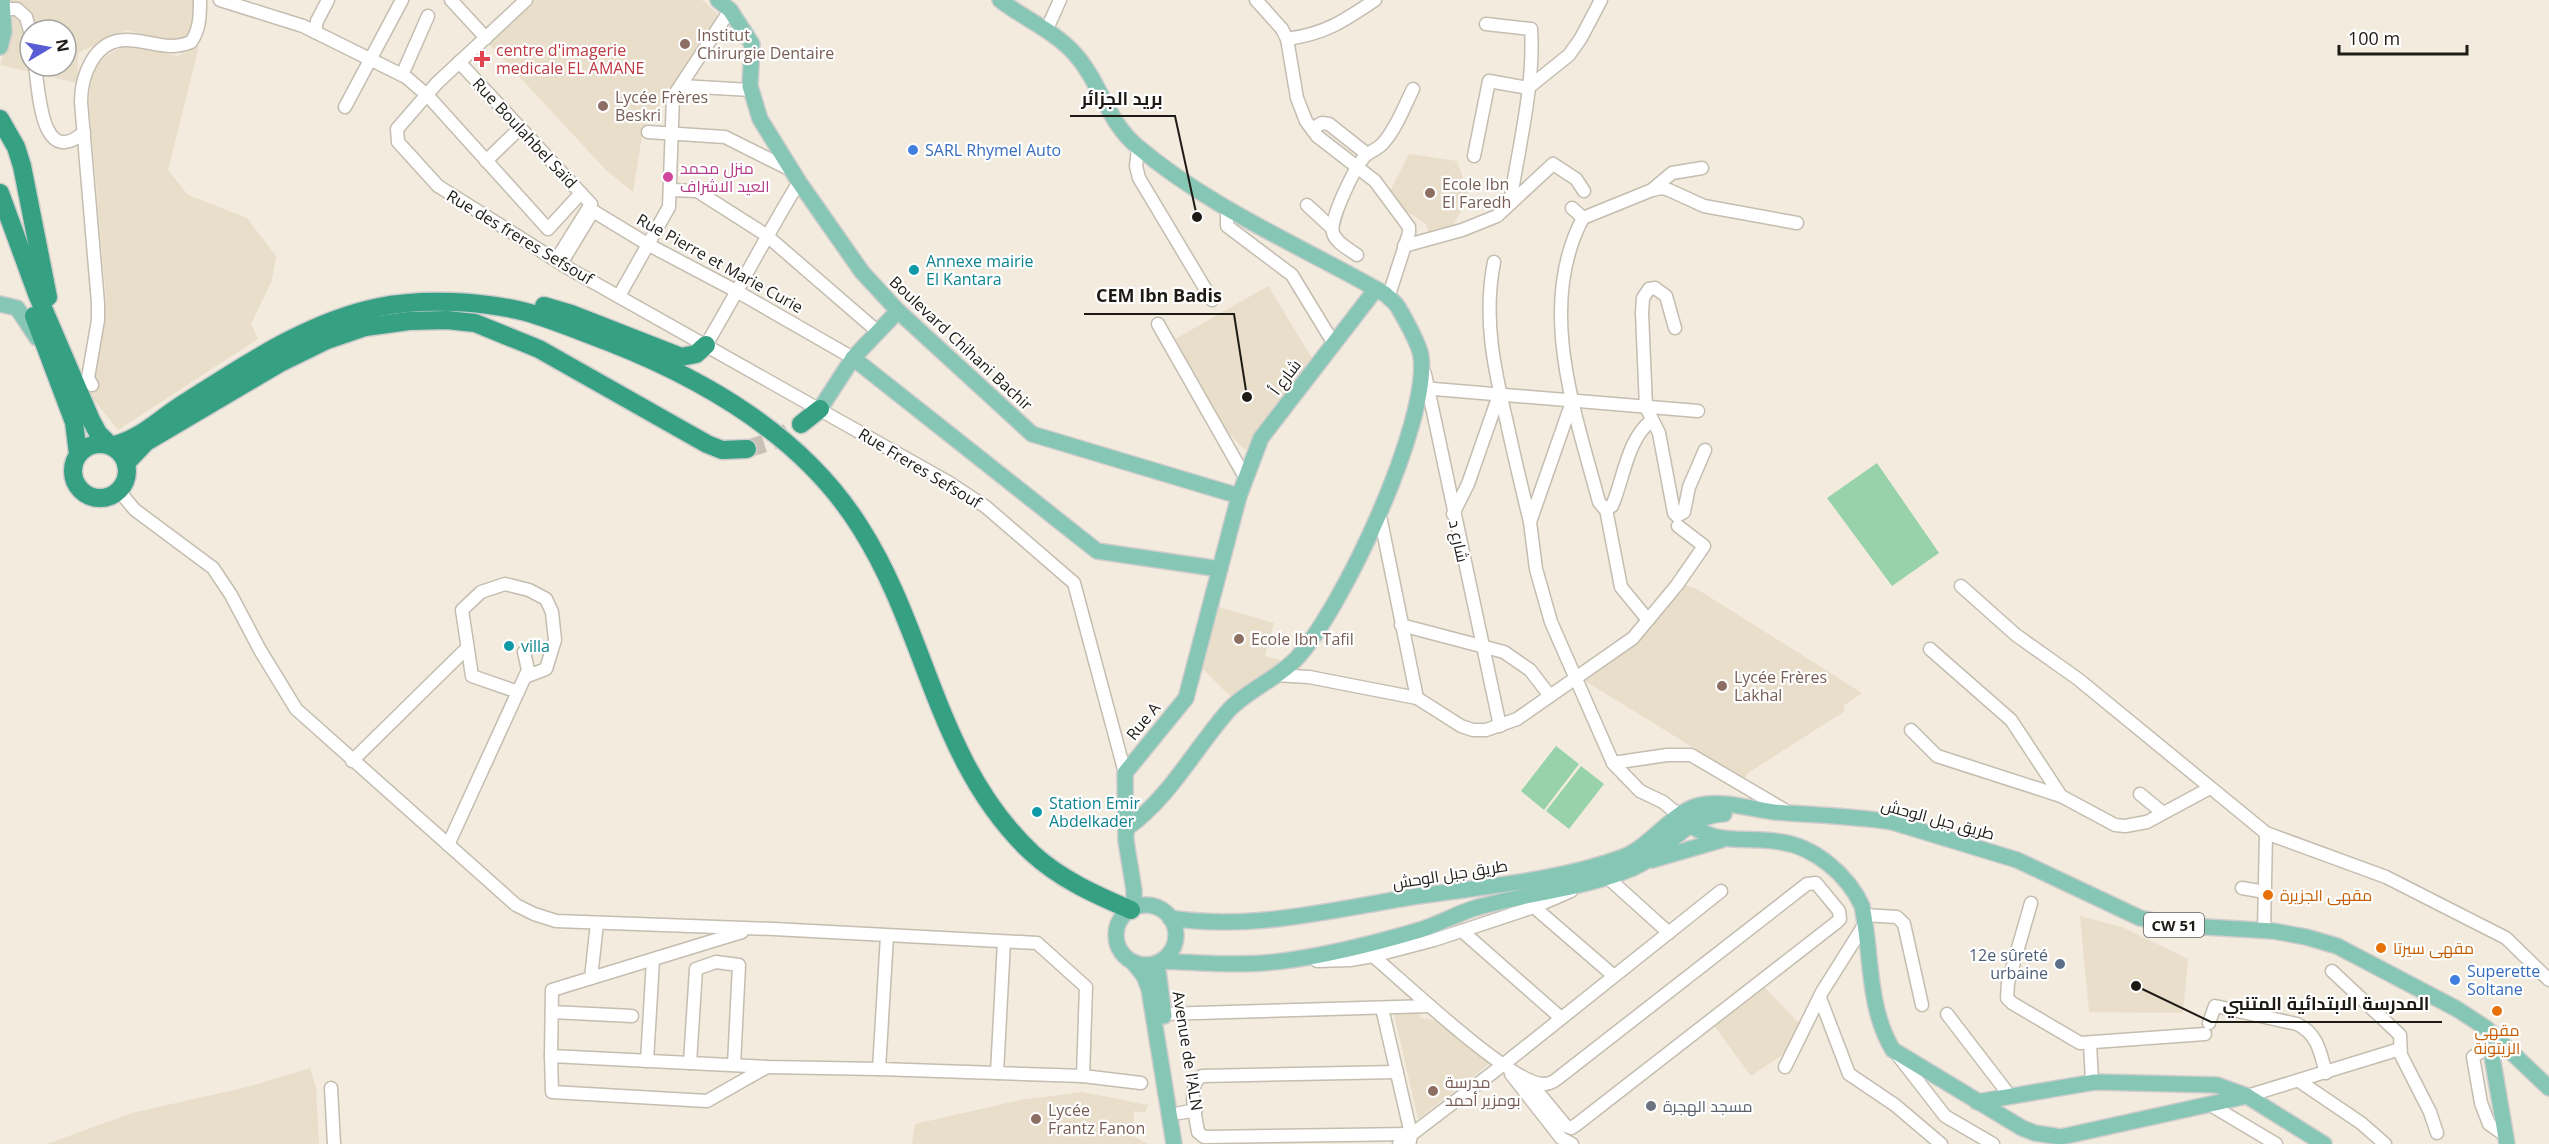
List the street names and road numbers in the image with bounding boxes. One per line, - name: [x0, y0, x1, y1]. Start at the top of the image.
- street label: Rue Boulahbel Saïd: [468, 73, 582, 193]
- street label: Rue des freres Sefsouf: [443, 185, 599, 290]
- street label: Rue Pierre et Marie Curie: [633, 208, 807, 318]
- street label: Boulevard Chihani Bachir: [885, 271, 1038, 415]
- street label: شارع أ: [1264, 355, 1306, 400]
- street label: Rue Freres Sefsouf: [855, 423, 987, 514]
- street label: شارع د: [1443, 518, 1474, 564]
- street label: Rue A: [1121, 697, 1166, 745]
- street label: طريق جبل الوحش: [1879, 793, 1997, 845]
- street label: طريق جبل الوحش: [1391, 854, 1509, 894]
- road number: CW 51: [2144, 913, 2204, 937]
- street label: Avenue de l'ALN: [1168, 990, 1208, 1112]

